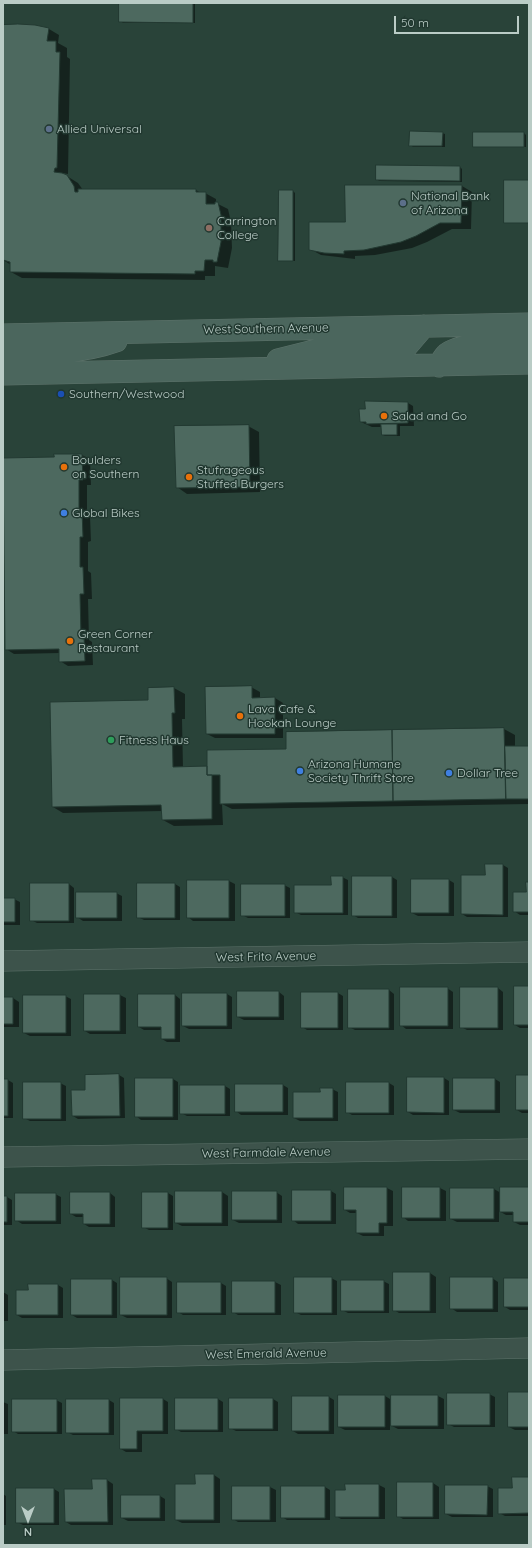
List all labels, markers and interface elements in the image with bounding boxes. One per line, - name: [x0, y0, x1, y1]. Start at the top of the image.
- scale bar: [396, 8, 521, 34]
- text: 50 m: [401, 15, 429, 30]
- place label: Allied Universal: [57, 122, 142, 136]
- marker: Allied Universal: [44, 124, 54, 134]
- place label: National Bank of Arizona: [411, 189, 490, 217]
- marker: National Bank of Arizona: [398, 198, 408, 208]
- place label: Carrington College: [217, 214, 277, 242]
- marker: Carrington College: [204, 223, 214, 233]
- street label: West Southern Avenue: [203, 321, 329, 337]
- place label: Southern/Westwood: [69, 387, 184, 401]
- marker: Southern/Westwood: [56, 389, 66, 399]
- place label: Salad and Go: [392, 409, 467, 423]
- marker: Salad and Go: [379, 411, 389, 421]
- place label: Boulders on Southern: [72, 453, 139, 481]
- marker: Boulders on Southern: [59, 462, 69, 472]
- place label: Stufrageous Stuffed Burgers: [197, 463, 284, 491]
- marker: Stufrageous Stuffed Burgers: [184, 472, 194, 482]
- place label: Global Bikes: [72, 506, 140, 520]
- marker: Global Bikes: [59, 508, 69, 518]
- place label: Green Corner Restaurant: [78, 627, 153, 655]
- marker: Green Corner Restaurant: [65, 636, 75, 646]
- place label: Lava Cafe & Hookah Lounge: [248, 702, 336, 730]
- marker: Lava Cafe & Hookah Lounge: [235, 711, 245, 721]
- place label: Fitness Haus: [119, 733, 189, 747]
- marker: Fitness Haus: [106, 735, 116, 745]
- place label: Arizona Humane Society Thrift Store: [308, 757, 414, 785]
- marker: Arizona Humane Society Thrift Store: [295, 766, 305, 776]
- place label: Dollar Tree: [457, 766, 518, 780]
- marker: Dollar Tree: [444, 768, 454, 778]
- street label: West Frito Avenue: [216, 949, 316, 965]
- street label: West Farmdale Avenue: [201, 1145, 331, 1161]
- street label: West Emerald Avenue: [205, 1346, 327, 1362]
- north arrow: [8, 1500, 48, 1540]
- text: N: [24, 1525, 32, 1539]

